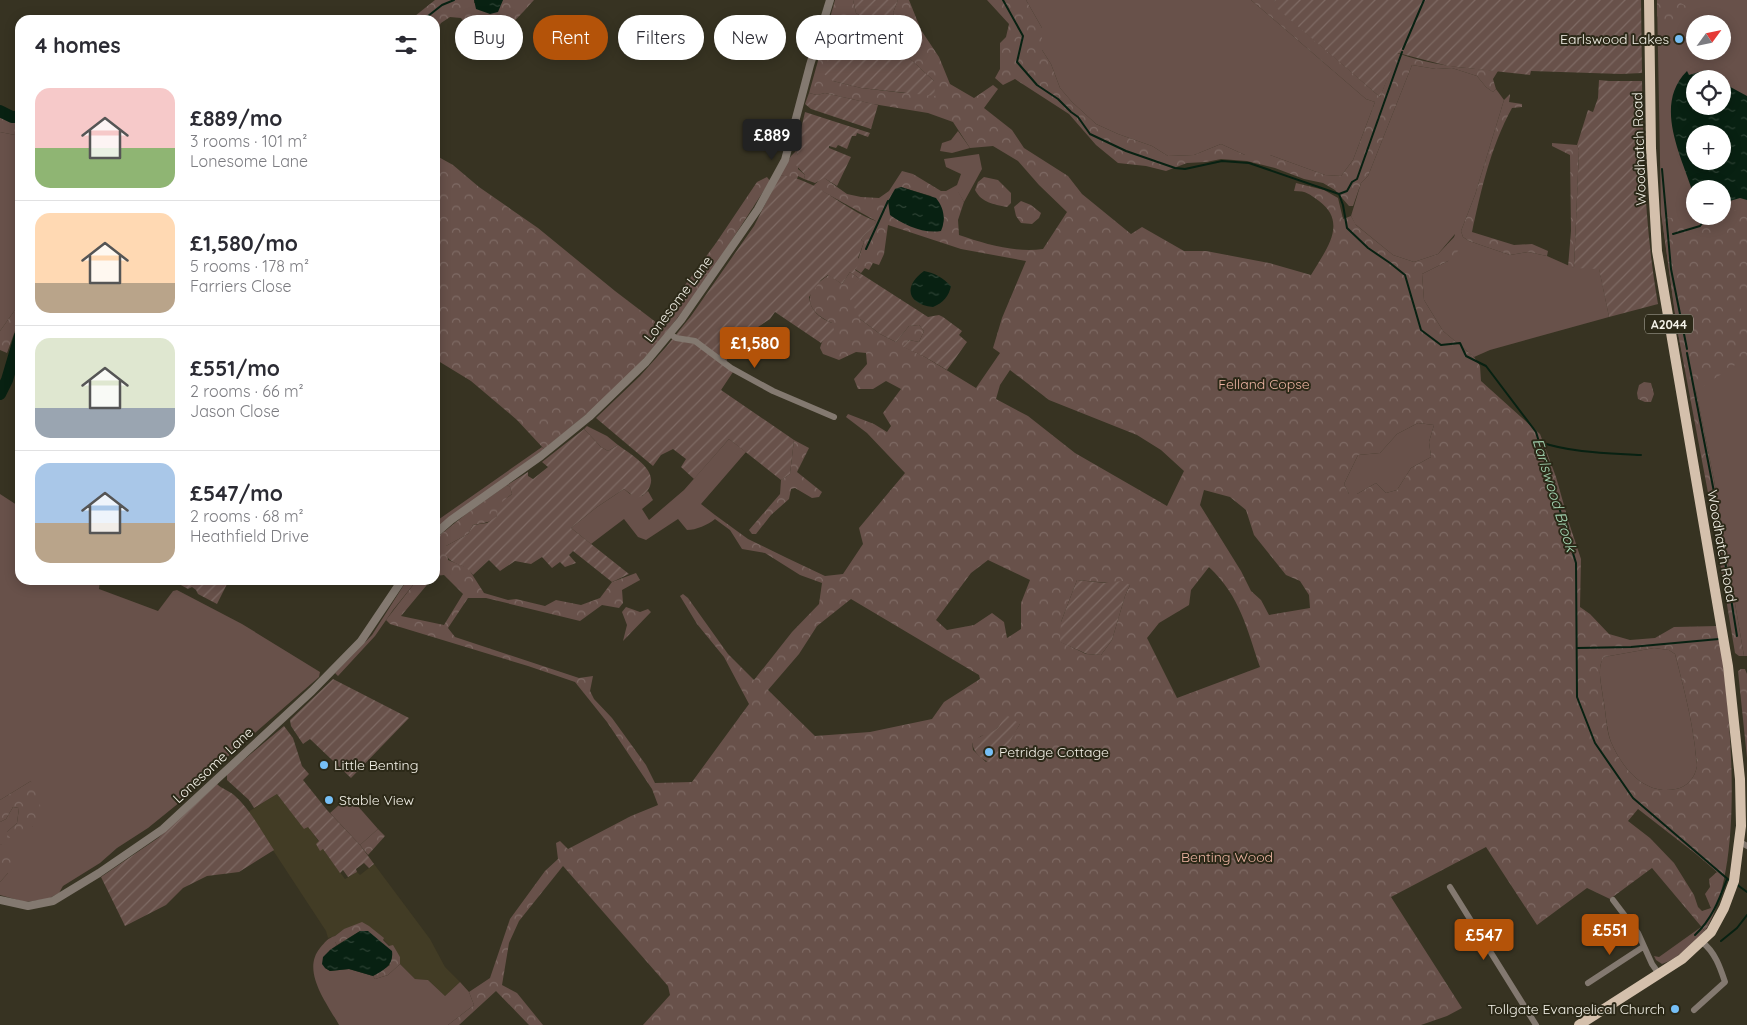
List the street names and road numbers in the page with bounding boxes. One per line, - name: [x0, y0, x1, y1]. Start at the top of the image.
- street label: Woodhatch Road: [1628, 92, 1650, 206]
- street label: Lonesome Lane: [640, 252, 716, 346]
- road number: A2044: [1645, 314, 1693, 334]
- street label: Woodhatch Road: [1703, 489, 1741, 603]
- street label: Lonesome Lane: [169, 723, 257, 807]

